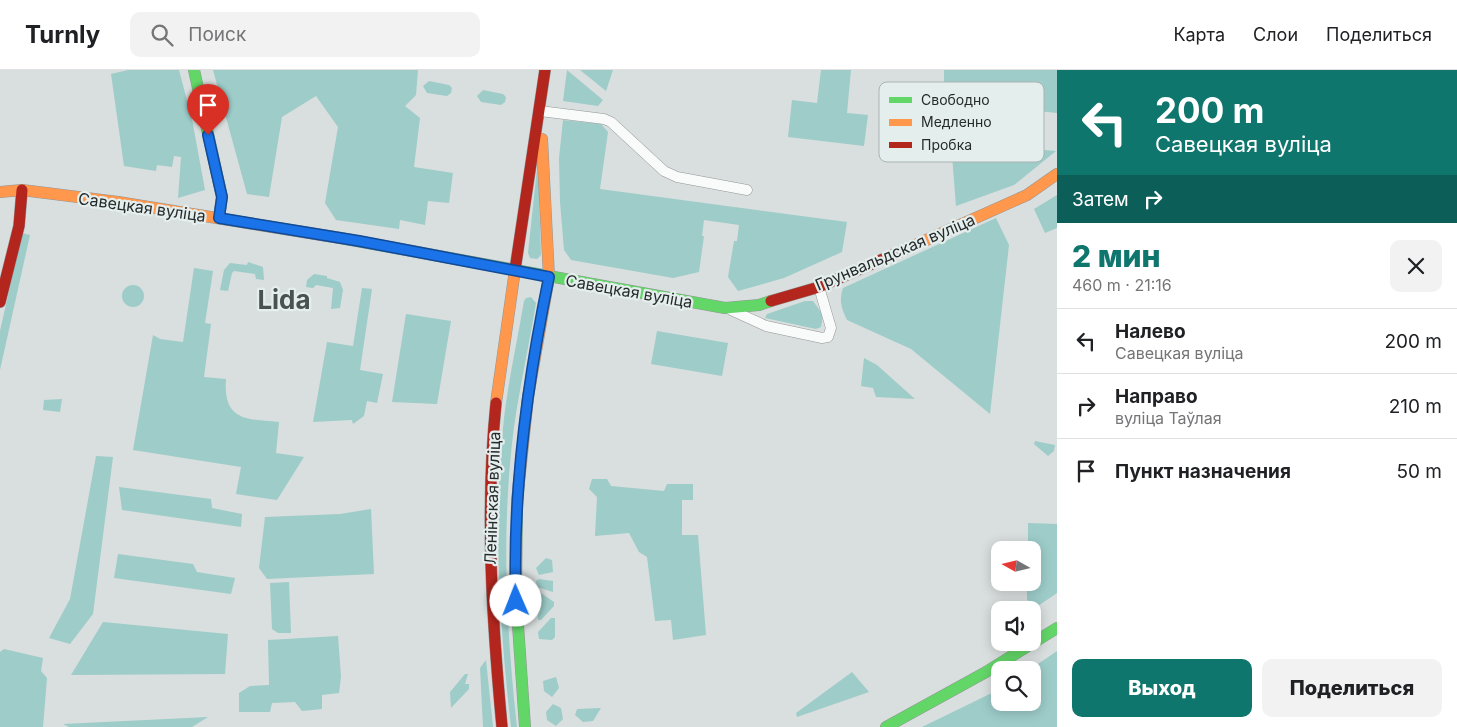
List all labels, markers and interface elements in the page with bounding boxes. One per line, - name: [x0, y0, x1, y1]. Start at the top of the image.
- search box: [130, 12, 480, 57]
- text: Turnly: [25, 20, 100, 49]
- icon: search: [148, 21, 176, 49]
- text: Поиск: [188, 23, 246, 46]
- text: Карта: [1173, 24, 1225, 45]
- text: Слои: [1253, 24, 1298, 45]
- text: Поделиться: [1326, 24, 1432, 45]
- legend: [879, 82, 1044, 162]
- pin: [187, 84, 229, 135]
- text: 200 m: [1155, 89, 1264, 131]
- icon: left: [1072, 90, 1137, 155]
- icon: arrive: [194, 91, 222, 119]
- text: Свободно: [921, 91, 990, 108]
- text: Медленно: [921, 113, 992, 130]
- text: Савецкая вуліца: [1155, 131, 1332, 157]
- text: Пробка: [921, 136, 972, 153]
- icon: right: [1139, 185, 1167, 213]
- street label: Савецкая вуліца: [77, 188, 207, 226]
- text: Затем: [1072, 188, 1129, 211]
- street label: Грунвальдская вуліца: [812, 209, 978, 295]
- text: 2 мин: [1072, 238, 1161, 274]
- button: close: [1390, 240, 1442, 292]
- street label: Савецкая вуліца: [564, 270, 694, 312]
- text: 460 m · 21:16: [1072, 275, 1172, 295]
- district label: Lida: [257, 284, 311, 315]
- text: Налево: [1115, 320, 1186, 343]
- icon: left: [1072, 327, 1100, 355]
- text: 200 m: [1384, 330, 1442, 353]
- text: Савецкая вуліца: [1115, 343, 1244, 363]
- text: Направо: [1115, 385, 1198, 408]
- icon: right: [1072, 392, 1100, 420]
- text: 210 m: [1389, 395, 1442, 418]
- text: вуліца Таўлая: [1115, 408, 1222, 428]
- street label: Ленінская вуліца: [480, 431, 504, 565]
- icon: arrive: [1072, 457, 1100, 485]
- text: Пункт назначения: [1115, 460, 1291, 483]
- text: 50 m: [1396, 460, 1442, 483]
- north arrow: [991, 541, 1041, 591]
- map controls: [991, 541, 1041, 711]
- position arrow: [489, 574, 541, 626]
- button: sound: [991, 601, 1041, 651]
- button: Выход: [1072, 659, 1252, 717]
- button: Поделиться: [1262, 659, 1442, 717]
- button: search: [991, 661, 1041, 711]

